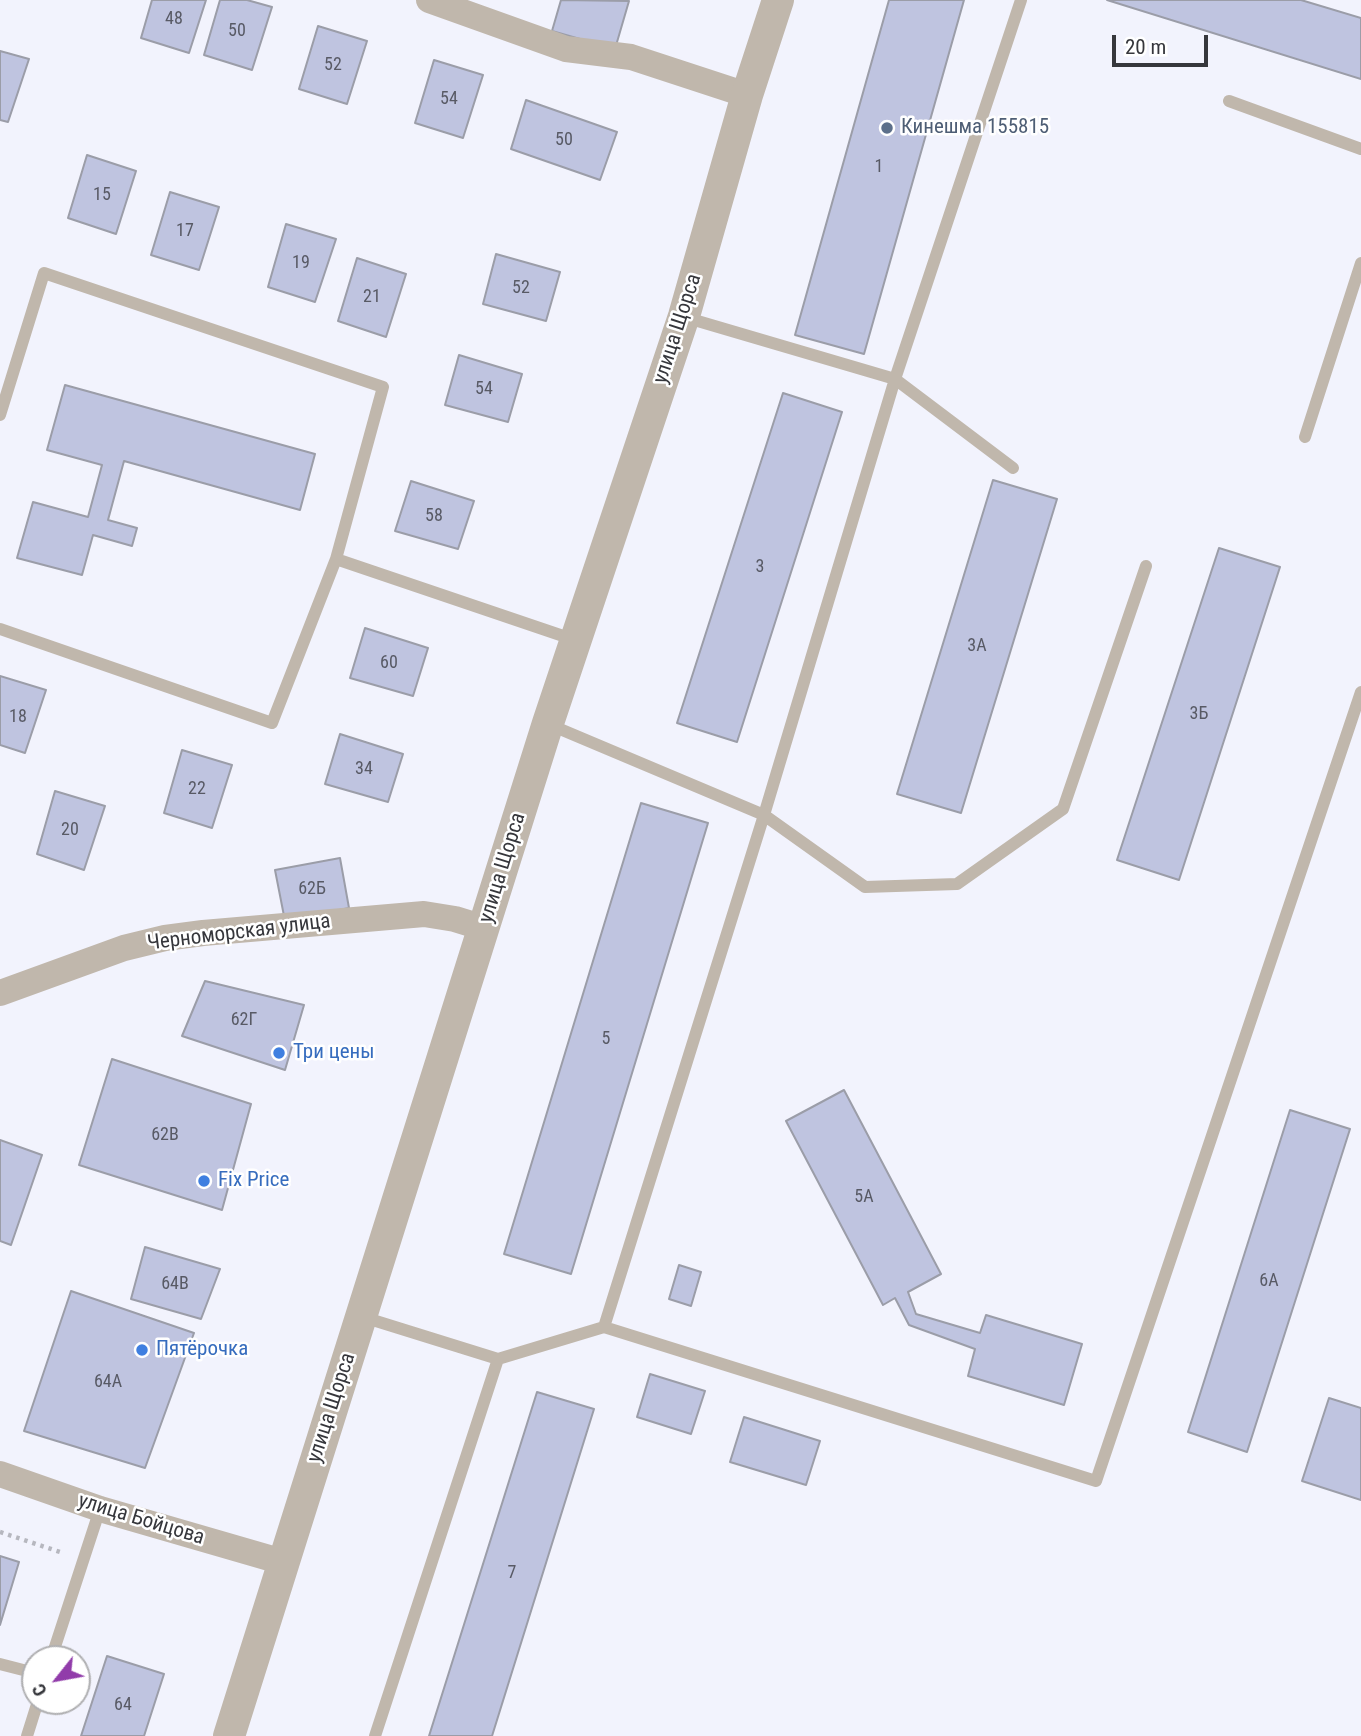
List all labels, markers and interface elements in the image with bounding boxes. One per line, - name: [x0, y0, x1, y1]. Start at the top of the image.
- house number: 48: [165, 8, 183, 30]
- house number: 50: [228, 20, 246, 42]
- scale bar: [1116, 21, 1212, 65]
- text: 20 m: [1125, 35, 1166, 59]
- house number: 52: [324, 54, 342, 76]
- house number: 54: [440, 88, 458, 110]
- place label: Кинешма 155815: [901, 115, 1049, 141]
- marker: Кинешма 155815: [879, 120, 895, 136]
- house number: 50: [555, 129, 573, 151]
- house number: 1: [875, 156, 883, 178]
- house number: 15: [93, 184, 111, 206]
- house number: 17: [176, 220, 194, 242]
- house number: 19: [292, 252, 310, 274]
- street label: улица Щорса: [648, 271, 708, 387]
- house number: 52: [512, 277, 530, 299]
- house number: 21: [363, 286, 381, 308]
- house number: 54: [475, 378, 493, 400]
- house number: 58: [425, 505, 443, 527]
- house number: 3: [756, 556, 764, 578]
- house number: 3А: [967, 635, 987, 657]
- house number: 60: [380, 652, 398, 674]
- house number: 3Б: [1190, 703, 1208, 725]
- house number: 18: [9, 706, 27, 728]
- house number: 34: [355, 758, 373, 780]
- house number: 22: [188, 778, 206, 800]
- street label: улица Щорса: [474, 810, 532, 926]
- house number: 20: [61, 819, 79, 841]
- house number: 62Б: [298, 878, 326, 900]
- street label: Черноморская улица: [146, 909, 332, 957]
- house number: 62Г: [231, 1009, 257, 1031]
- house number: 5: [602, 1028, 610, 1050]
- place label: Три цены: [293, 1040, 375, 1066]
- marker: Три цены: [271, 1045, 287, 1061]
- house number: 62В: [151, 1124, 179, 1146]
- place label: Fix Price: [218, 1168, 289, 1194]
- marker: Fix Price: [196, 1173, 212, 1189]
- house number: 5А: [854, 1186, 874, 1208]
- house number: 6А: [1259, 1270, 1279, 1292]
- house number: 64В: [161, 1273, 189, 1295]
- place label: Пятёрочка: [156, 1337, 248, 1363]
- marker: Пятёрочка: [134, 1342, 150, 1358]
- street label: улица Щорса: [302, 1350, 362, 1466]
- house number: 64А: [94, 1371, 122, 1393]
- street label: улица Бойцова: [75, 1489, 207, 1551]
- house number: 7: [508, 1562, 516, 1584]
- north arrow: [21, 1645, 91, 1715]
- text: С: [27, 1679, 52, 1701]
- house number: 64: [114, 1694, 132, 1716]

